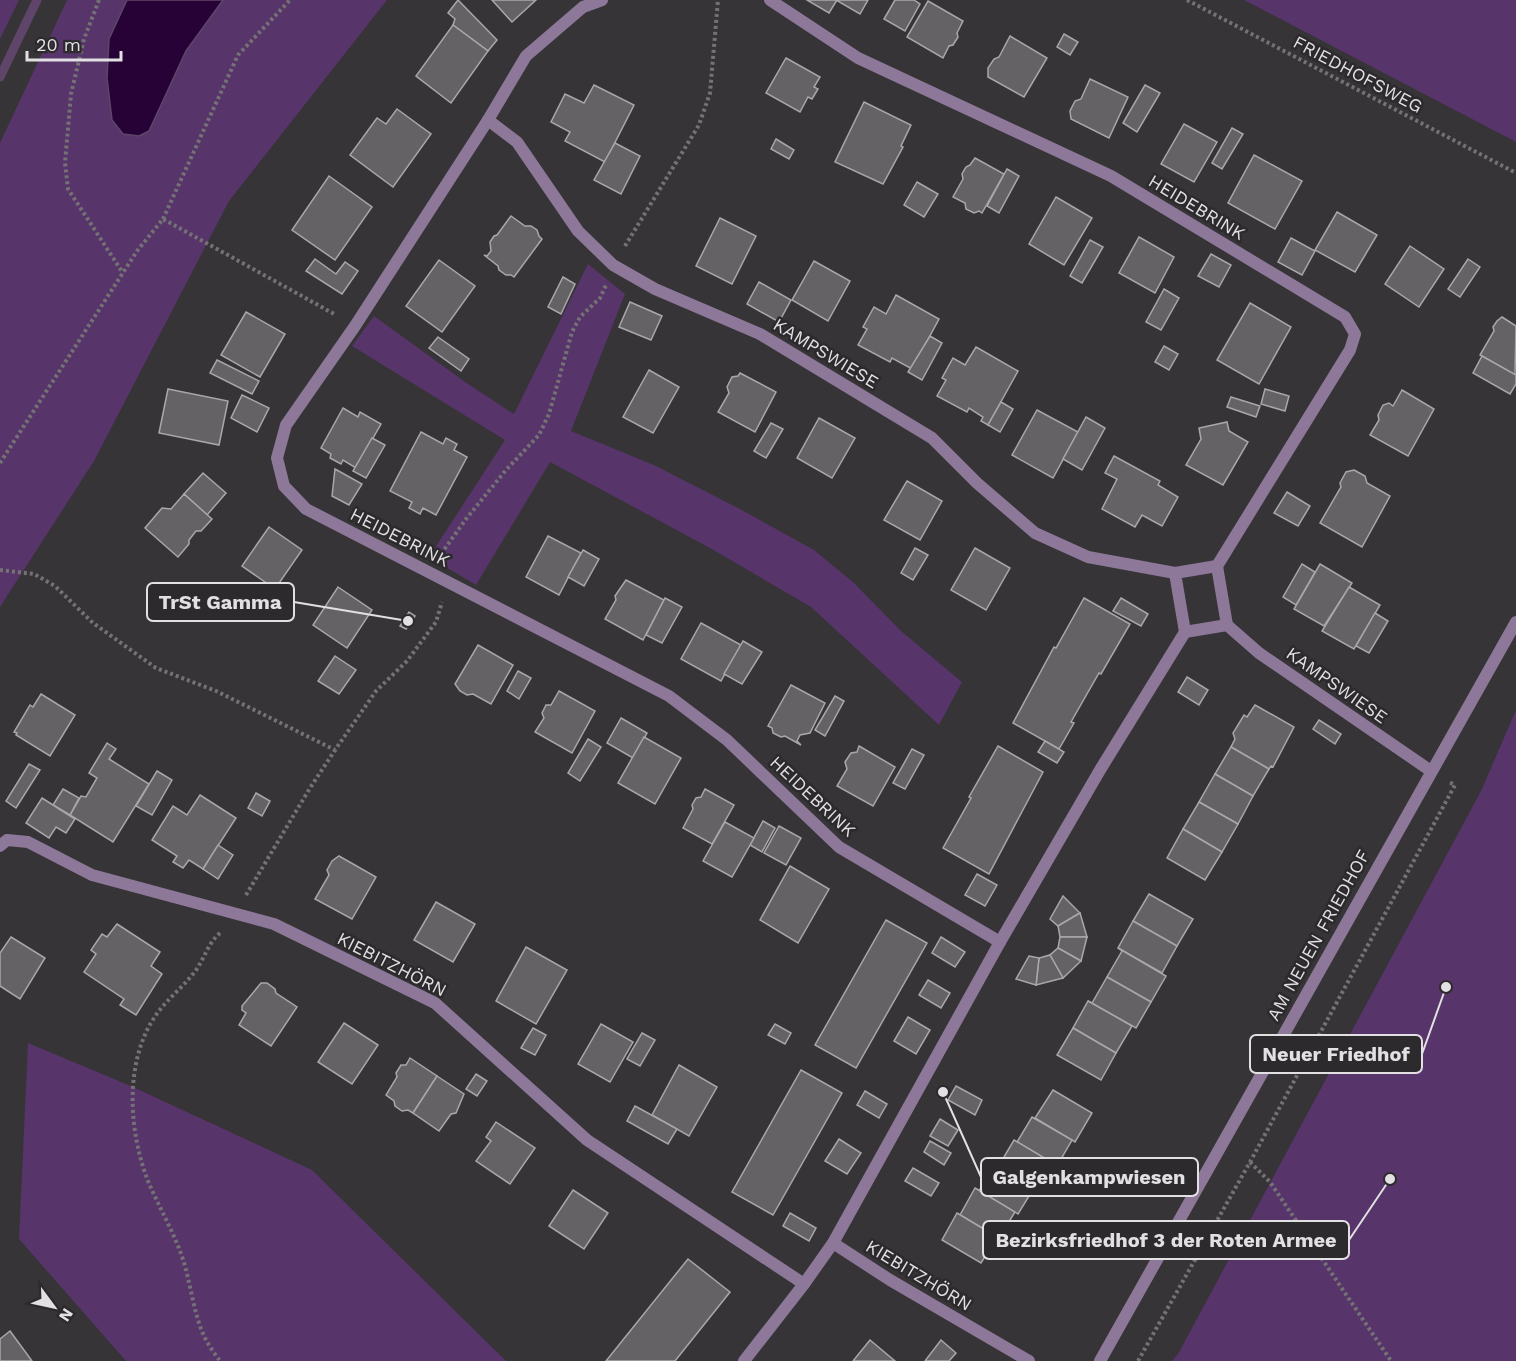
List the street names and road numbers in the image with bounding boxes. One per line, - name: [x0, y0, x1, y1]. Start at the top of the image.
- street label: FRIEDHOFSWEG: [1290, 31, 1426, 117]
- street label: HEIDEBRINK: [1145, 170, 1249, 244]
- street label: KAMPSWIESE: [770, 313, 882, 393]
- street label: HEIDEBRINK: [347, 503, 453, 571]
- street label: KAMPSWIESE: [1282, 642, 1392, 728]
- street label: HEIDEBRINK: [766, 751, 860, 841]
- street label: AM NEUEN FRIEDHOF: [1262, 846, 1374, 1024]
- street label: KIEBITZHÖRN: [334, 927, 450, 1001]
- street label: KIEBITZHÖRN: [862, 1235, 976, 1315]

